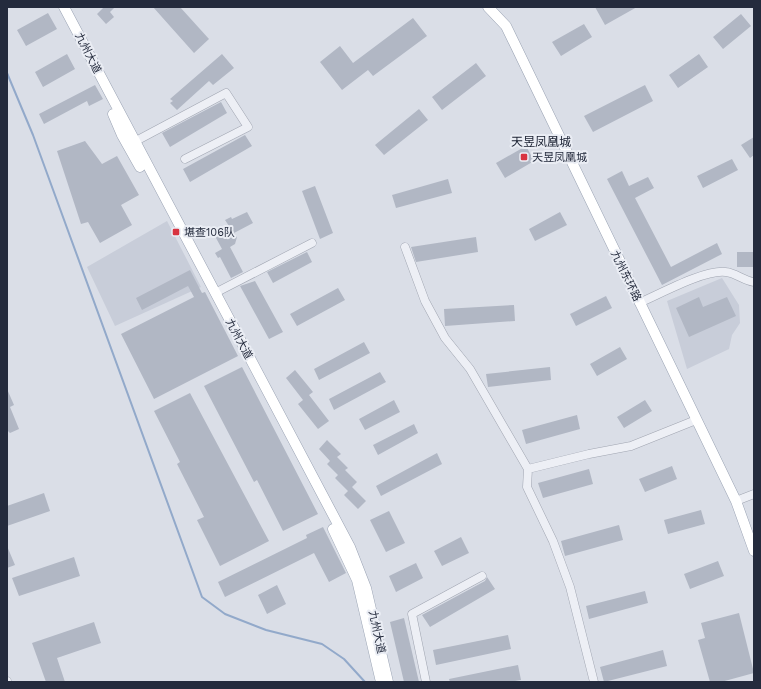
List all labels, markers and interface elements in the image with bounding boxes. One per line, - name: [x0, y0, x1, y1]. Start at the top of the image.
- street label: 九州大道: [72, 30, 104, 76]
- district label: 天昱凤凰城: [511, 135, 571, 149]
- place label: 天昱凤凰城: [532, 151, 587, 164]
- marker: 天昱凤凰城: [519, 152, 529, 162]
- place label: 堪查106队: [184, 226, 235, 239]
- marker: 堪查106队: [171, 227, 181, 237]
- street label: 九州东环路: [608, 248, 644, 304]
- street label: 九州大道: [223, 317, 255, 361]
- street label: 九州大道: [366, 609, 388, 655]

